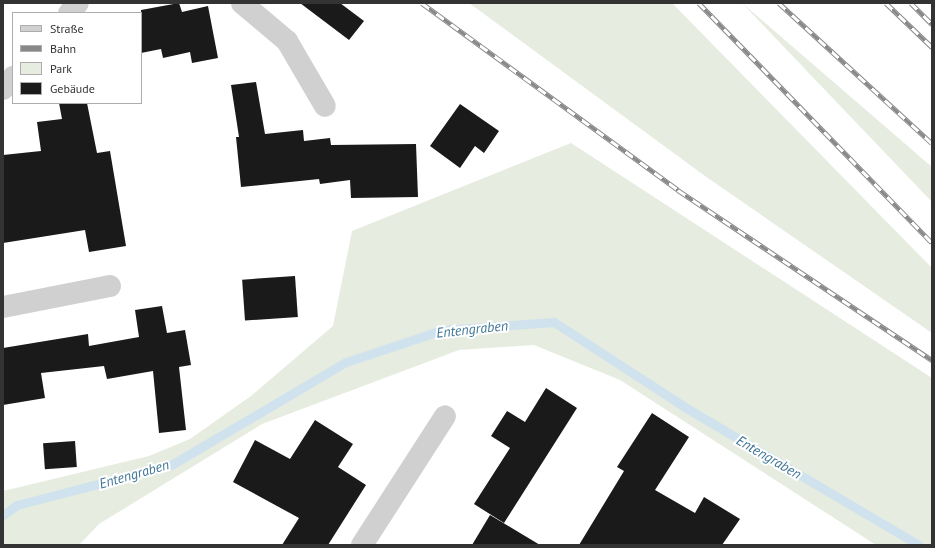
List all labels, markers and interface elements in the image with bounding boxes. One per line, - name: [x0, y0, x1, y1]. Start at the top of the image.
- legend: [12, 12, 142, 104]
- text: Straße: [50, 21, 84, 36]
- text: Bahn: [50, 41, 76, 56]
- text: Park: [50, 61, 72, 76]
- text: Gebäude: [50, 81, 95, 96]
- water label: Entengraben: [435, 317, 509, 341]
- water label: Entengraben: [734, 432, 804, 482]
- water label: Entengraben: [97, 456, 171, 492]

